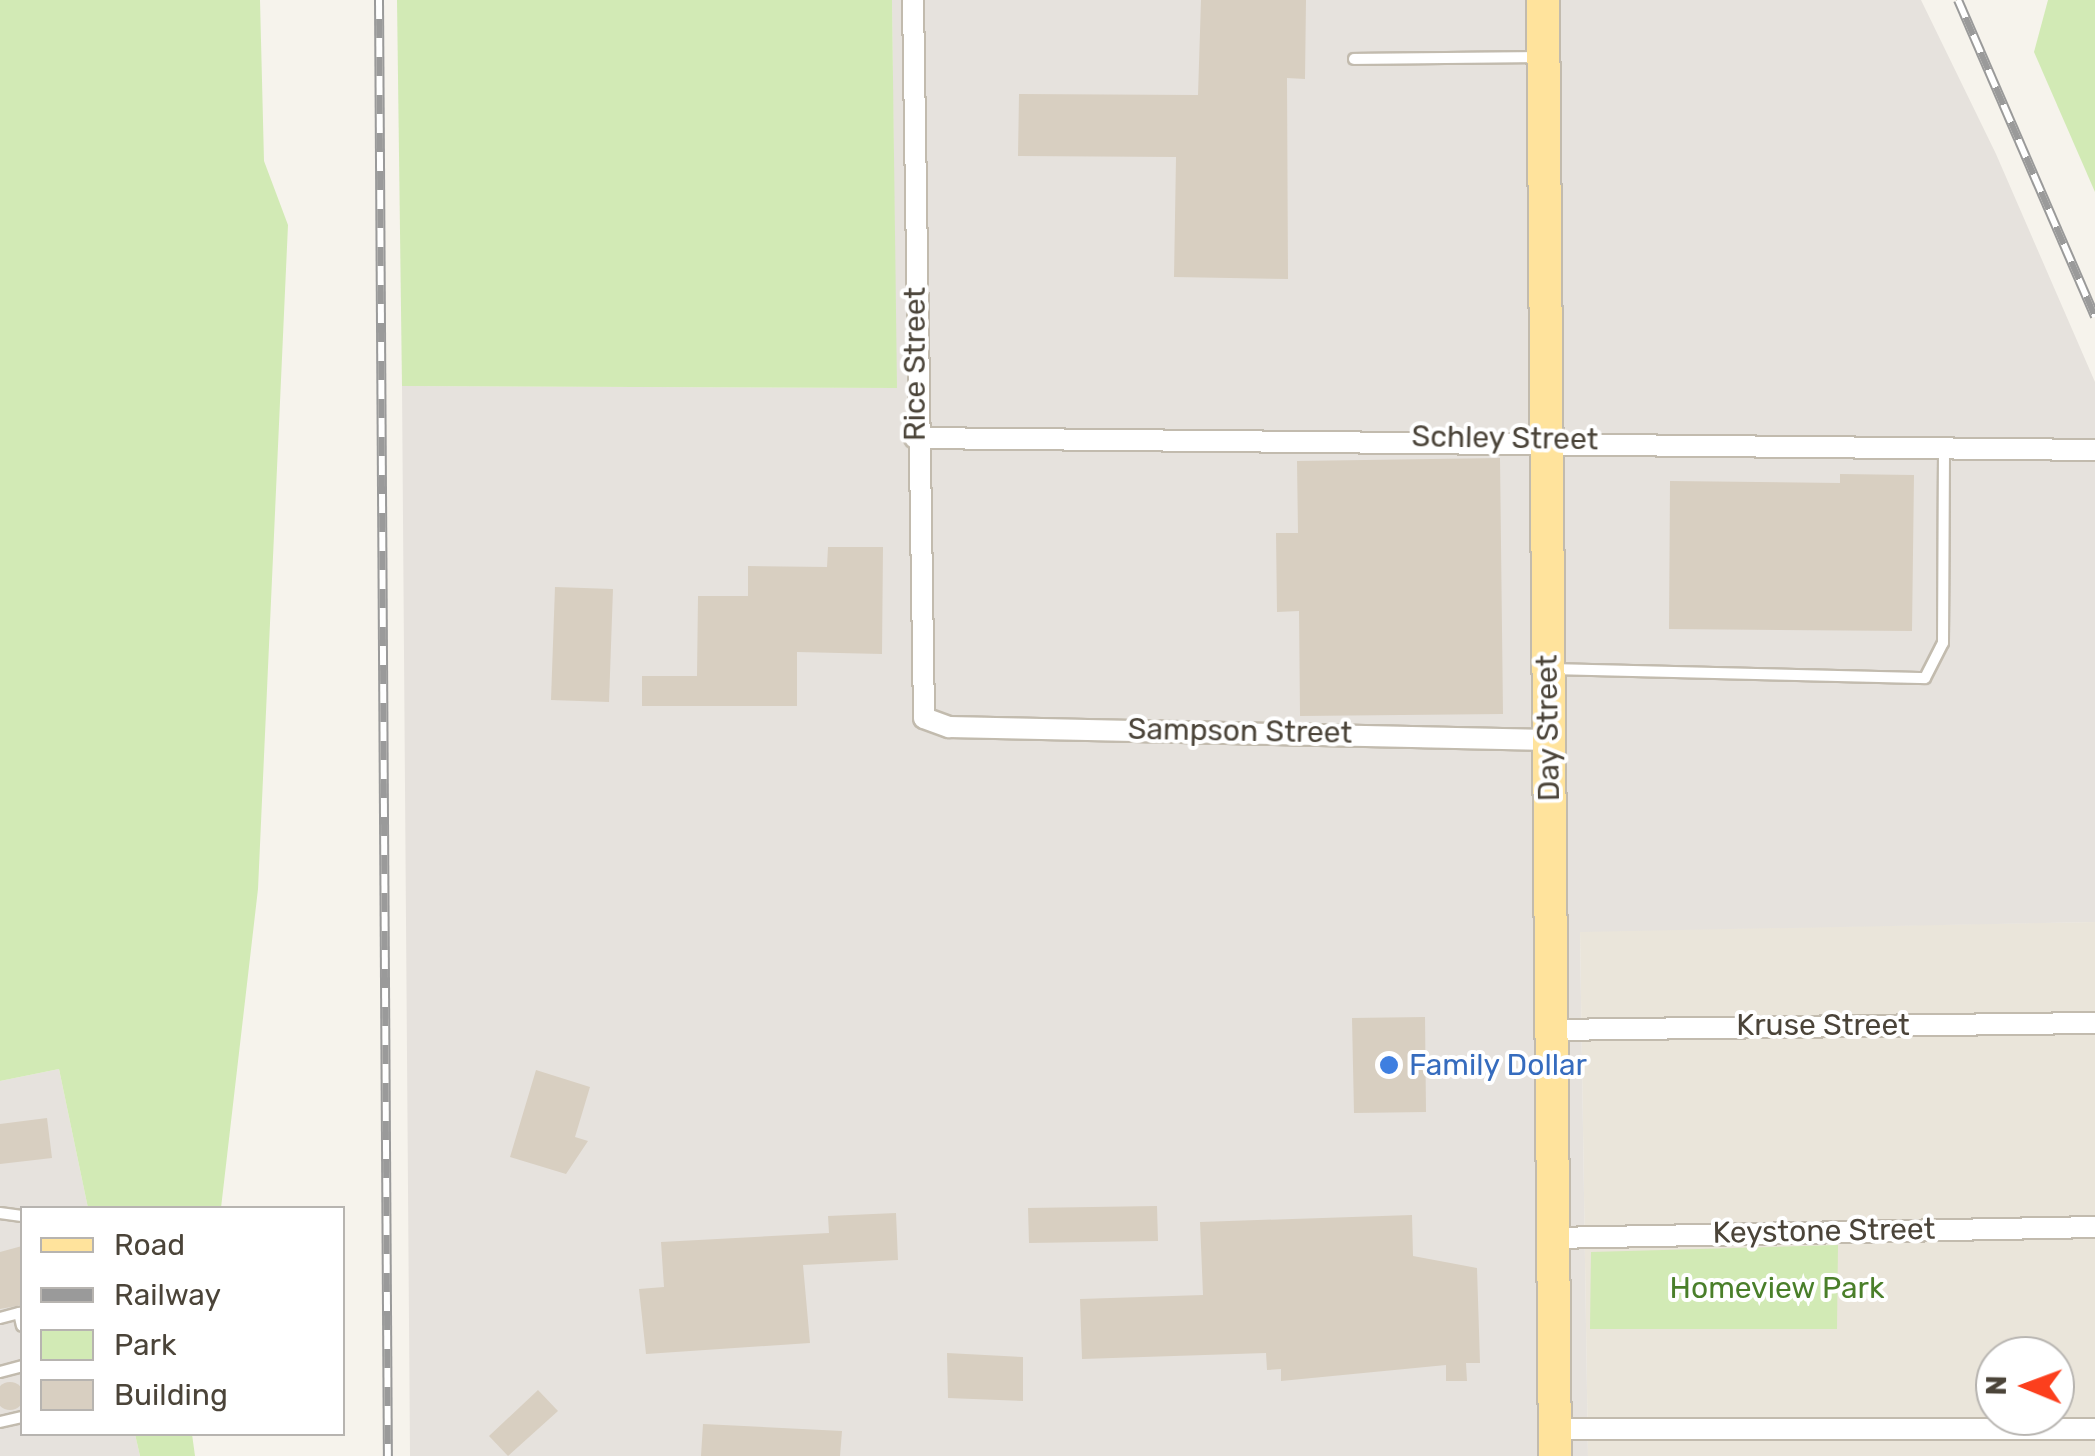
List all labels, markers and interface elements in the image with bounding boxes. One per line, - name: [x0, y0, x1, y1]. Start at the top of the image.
- street label: Rice Street: [897, 287, 933, 441]
- street label: Schley Street: [1411, 418, 1599, 458]
- street label: Day Street: [1529, 654, 1567, 802]
- street label: Sampson Street: [1127, 711, 1353, 751]
- street label: Kruse Street: [1736, 1007, 1910, 1043]
- place label: Family Dollar: [1409, 1047, 1588, 1083]
- marker: Family Dollar: [1378, 1054, 1400, 1076]
- legend: [20, 1206, 345, 1436]
- street label: Keystone Street: [1712, 1211, 1936, 1251]
- text: Road: [114, 1227, 185, 1263]
- park label: Homeview Park: [1669, 1270, 1885, 1306]
- text: Railway: [114, 1277, 221, 1313]
- text: Park: [114, 1327, 176, 1363]
- north arrow: [1975, 1336, 2075, 1436]
- text: N: [1980, 1375, 2013, 1396]
- text: Building: [114, 1377, 228, 1413]

